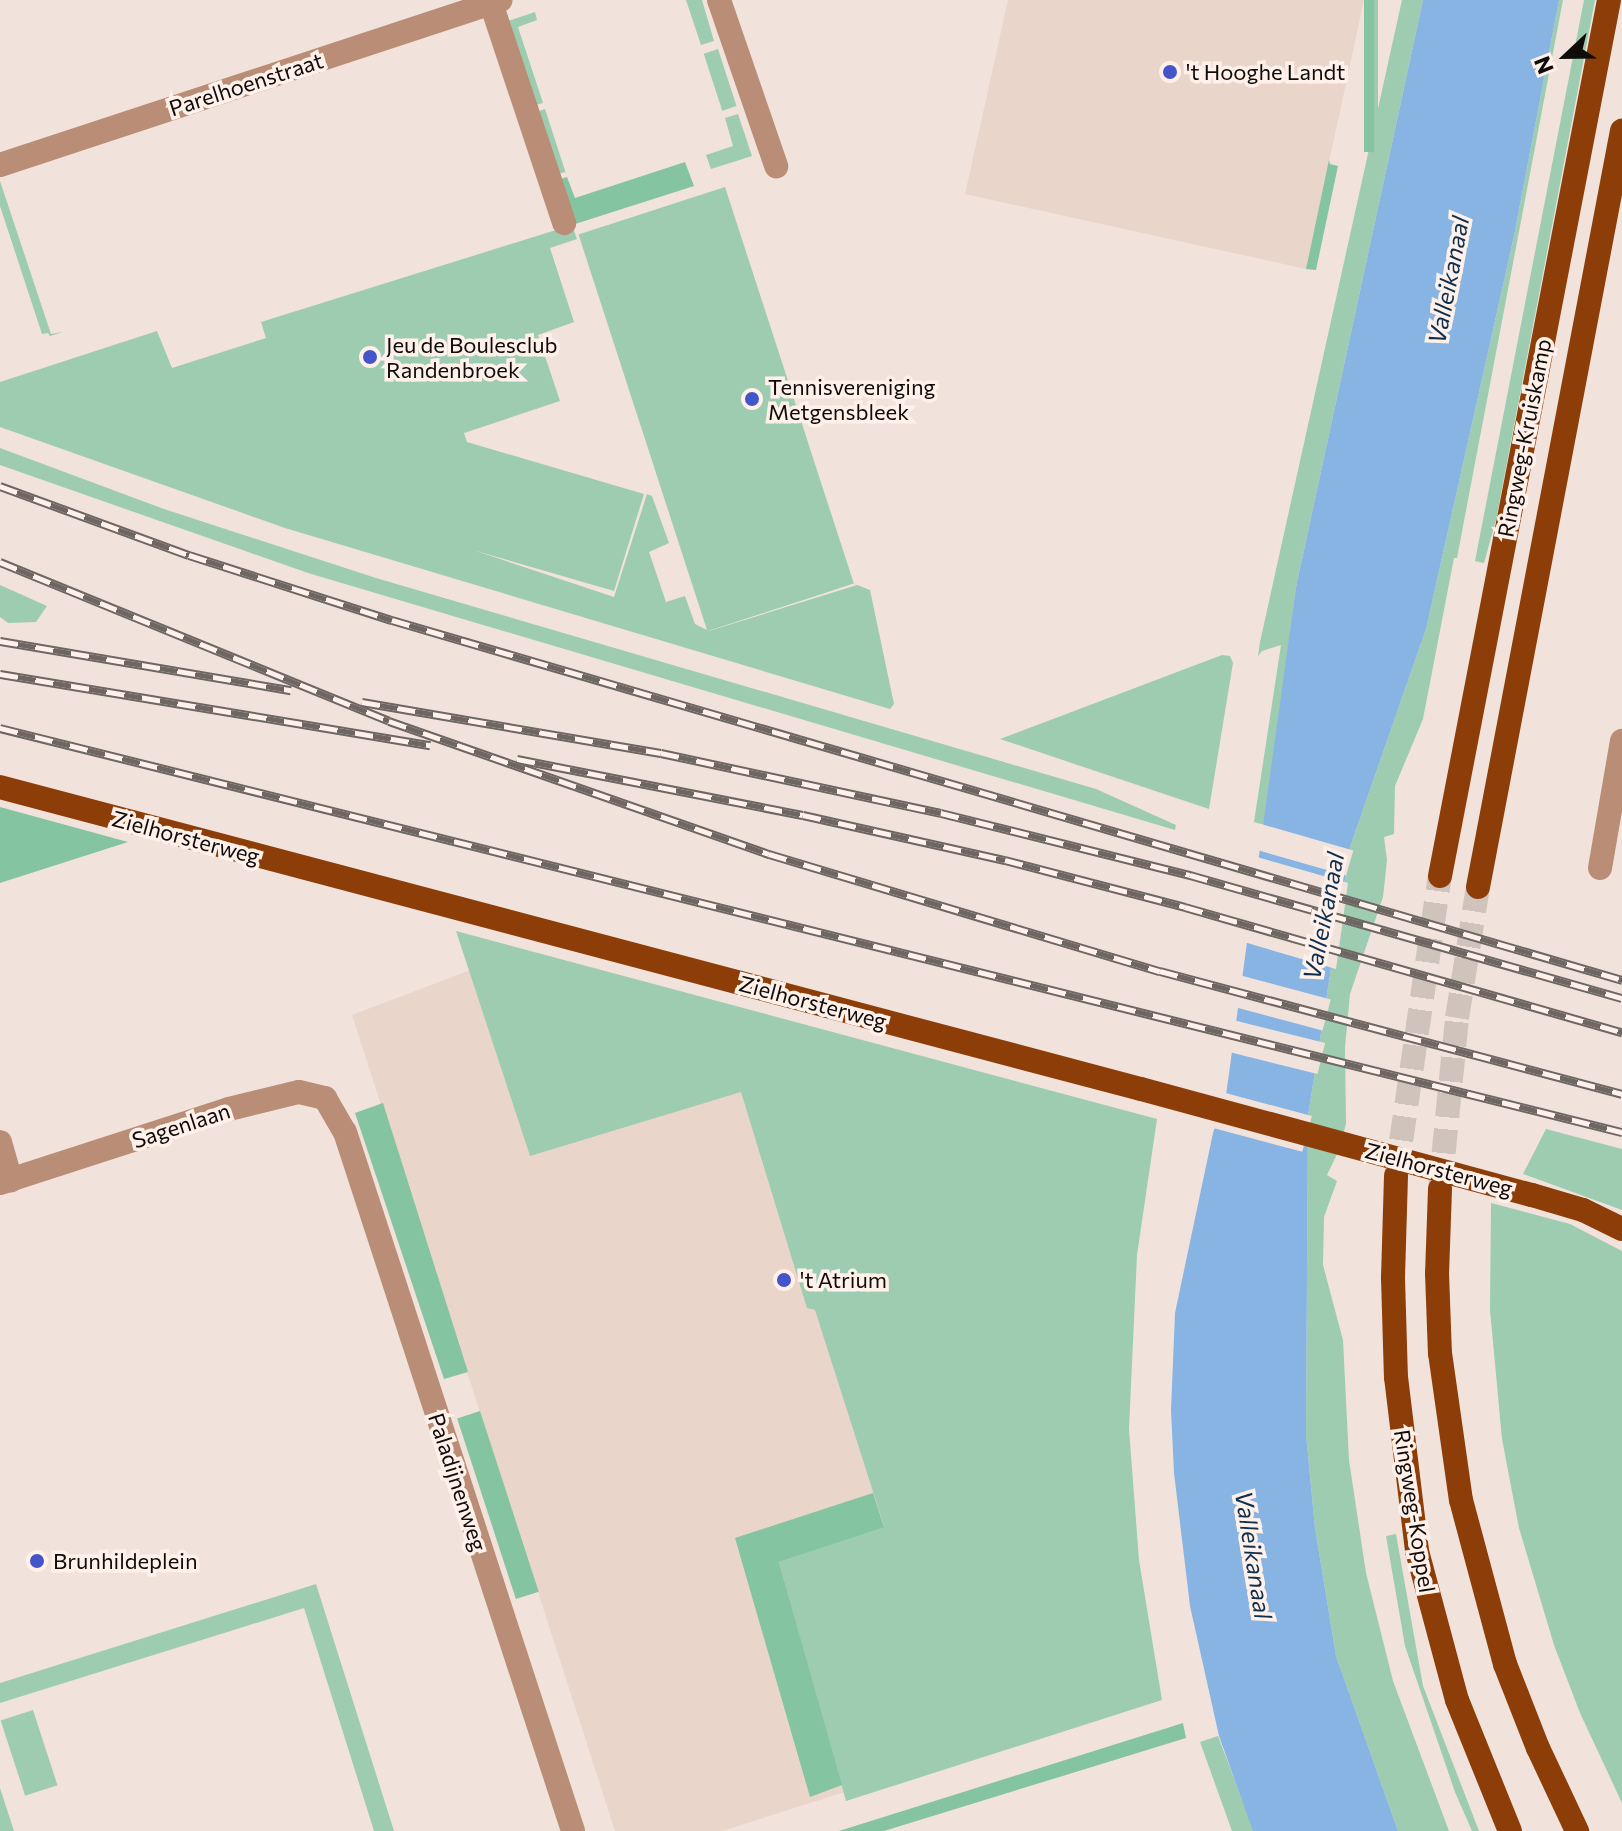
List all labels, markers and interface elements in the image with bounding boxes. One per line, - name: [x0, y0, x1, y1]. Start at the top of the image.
- north arrow: [1526, 16, 1606, 96]
- street label: Parelhoenstraat: [166, 47, 326, 121]
- text: N: [1528, 52, 1559, 78]
- place label: 't Hooghe Landt: [1186, 59, 1345, 85]
- marker: 't Hooghe Landt: [1161, 63, 1179, 81]
- water label: Valleikanaal: [1422, 214, 1474, 346]
- place label: Jeu de Boulesclub Randenbroek: [386, 331, 558, 382]
- street label: Ringweg-Kruiskamp: [1492, 337, 1556, 539]
- marker: Jeu de Boulesclub Randenbroek: [361, 348, 379, 366]
- place label: Tennisvereniging Metgensbleek: [768, 373, 936, 424]
- marker: Tennisvereniging Metgensbleek: [743, 390, 761, 408]
- street label: Zielhorsterweg: [109, 805, 263, 869]
- water label: Valleikanaal: [1297, 850, 1349, 982]
- street label: Zielhorsterweg: [736, 970, 890, 1034]
- street label: Sagenlaan: [129, 1097, 233, 1153]
- street label: Zielhorsterweg: [1362, 1137, 1516, 1201]
- place label: 't Atrium: [800, 1267, 887, 1293]
- marker: 't Atrium: [775, 1271, 793, 1289]
- street label: Paladijnenweg: [423, 1410, 493, 1554]
- street label: Ringweg-Koppel: [1389, 1428, 1441, 1594]
- water label: Valleikanaal: [1230, 1489, 1278, 1621]
- place label: Brunhildeplein: [53, 1548, 198, 1574]
- marker: Brunhildeplein: [28, 1552, 46, 1570]

